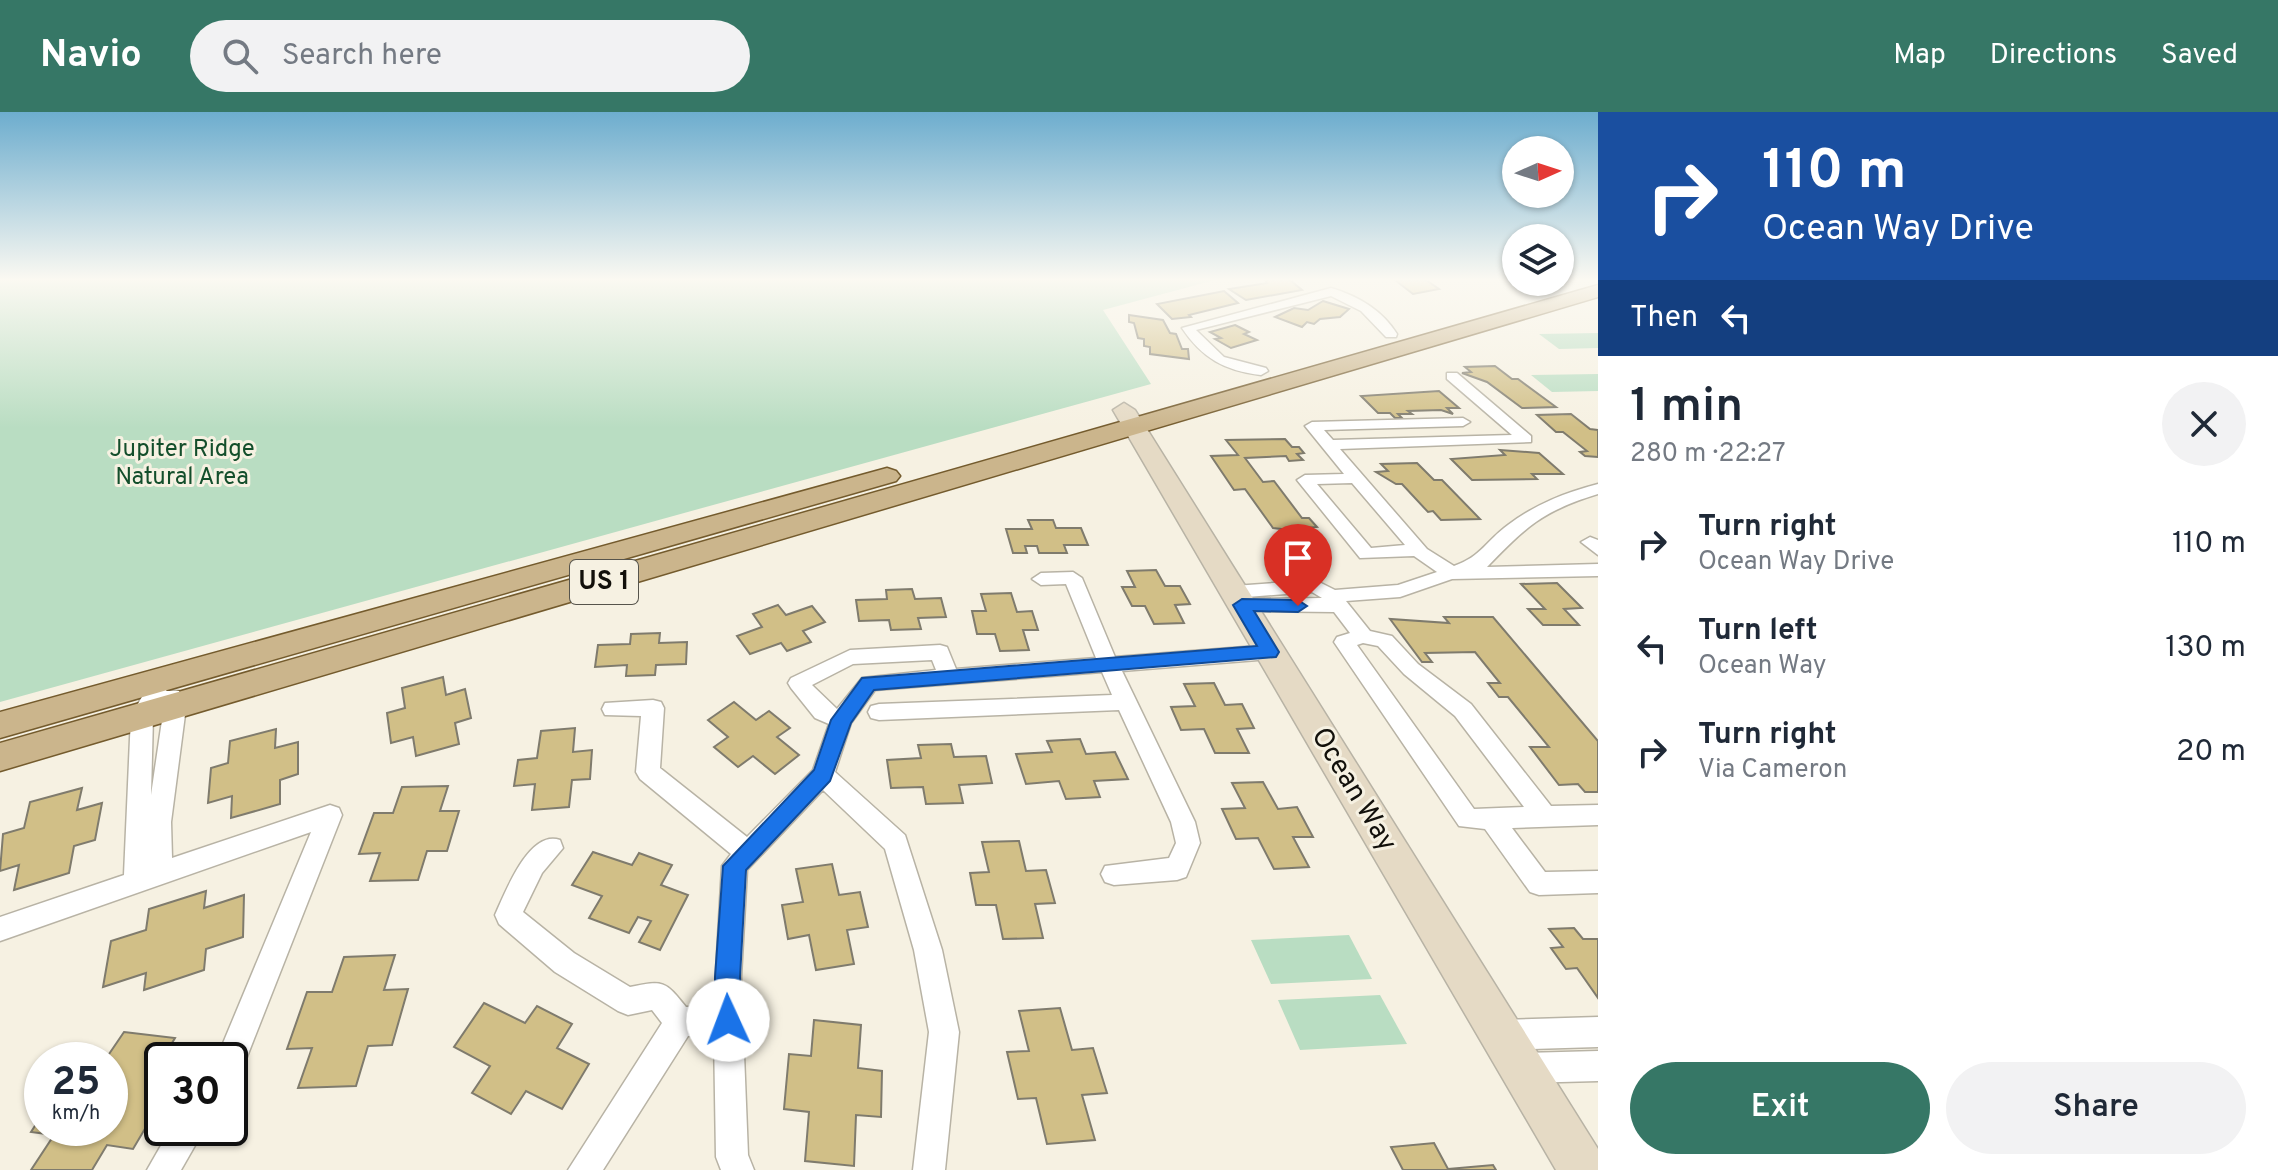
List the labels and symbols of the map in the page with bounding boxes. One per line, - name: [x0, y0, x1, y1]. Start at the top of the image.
- north arrow: [1502, 136, 1574, 208]
- park label: Jupiter Ridge Natural Area: [109, 435, 255, 493]
- pin: [1264, 524, 1332, 606]
- road number: US 1: [570, 560, 638, 604]
- street label: Ocean Way: [1302, 721, 1404, 859]
- position arrow: [686, 978, 770, 1062]
- speed limit sign: 30: [144, 1042, 248, 1146]

